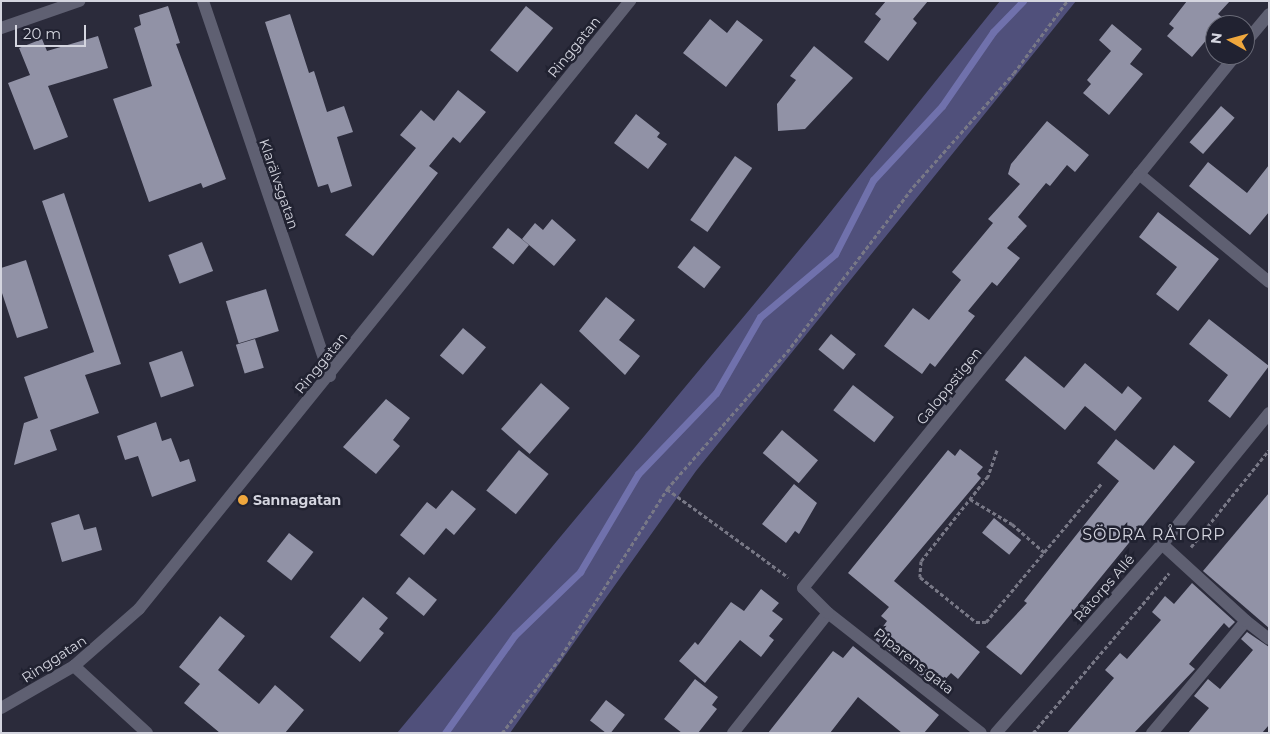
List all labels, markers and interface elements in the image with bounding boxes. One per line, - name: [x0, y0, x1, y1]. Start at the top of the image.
- street label: Ringgatan: [544, 13, 604, 81]
- scale bar: [18, 15, 89, 47]
- north arrow: [1205, 15, 1255, 65]
- text: 20 m: [23, 24, 61, 43]
- text: N: [1206, 32, 1226, 45]
- street label: Klarälvsgatan: [256, 137, 302, 231]
- street label: Ringgatan: [291, 329, 351, 397]
- street label: Galoppstigen: [913, 344, 985, 428]
- place label: Sannagatan: [253, 492, 341, 508]
- marker: Sannagatan: [237, 494, 249, 506]
- district label: SÖDRA RÅTORP: [1081, 525, 1227, 545]
- street label: Råtorps Allé: [1070, 551, 1138, 625]
- street label: Piparens gata: [871, 625, 957, 697]
- street label: Ringgatan: [18, 632, 90, 686]

